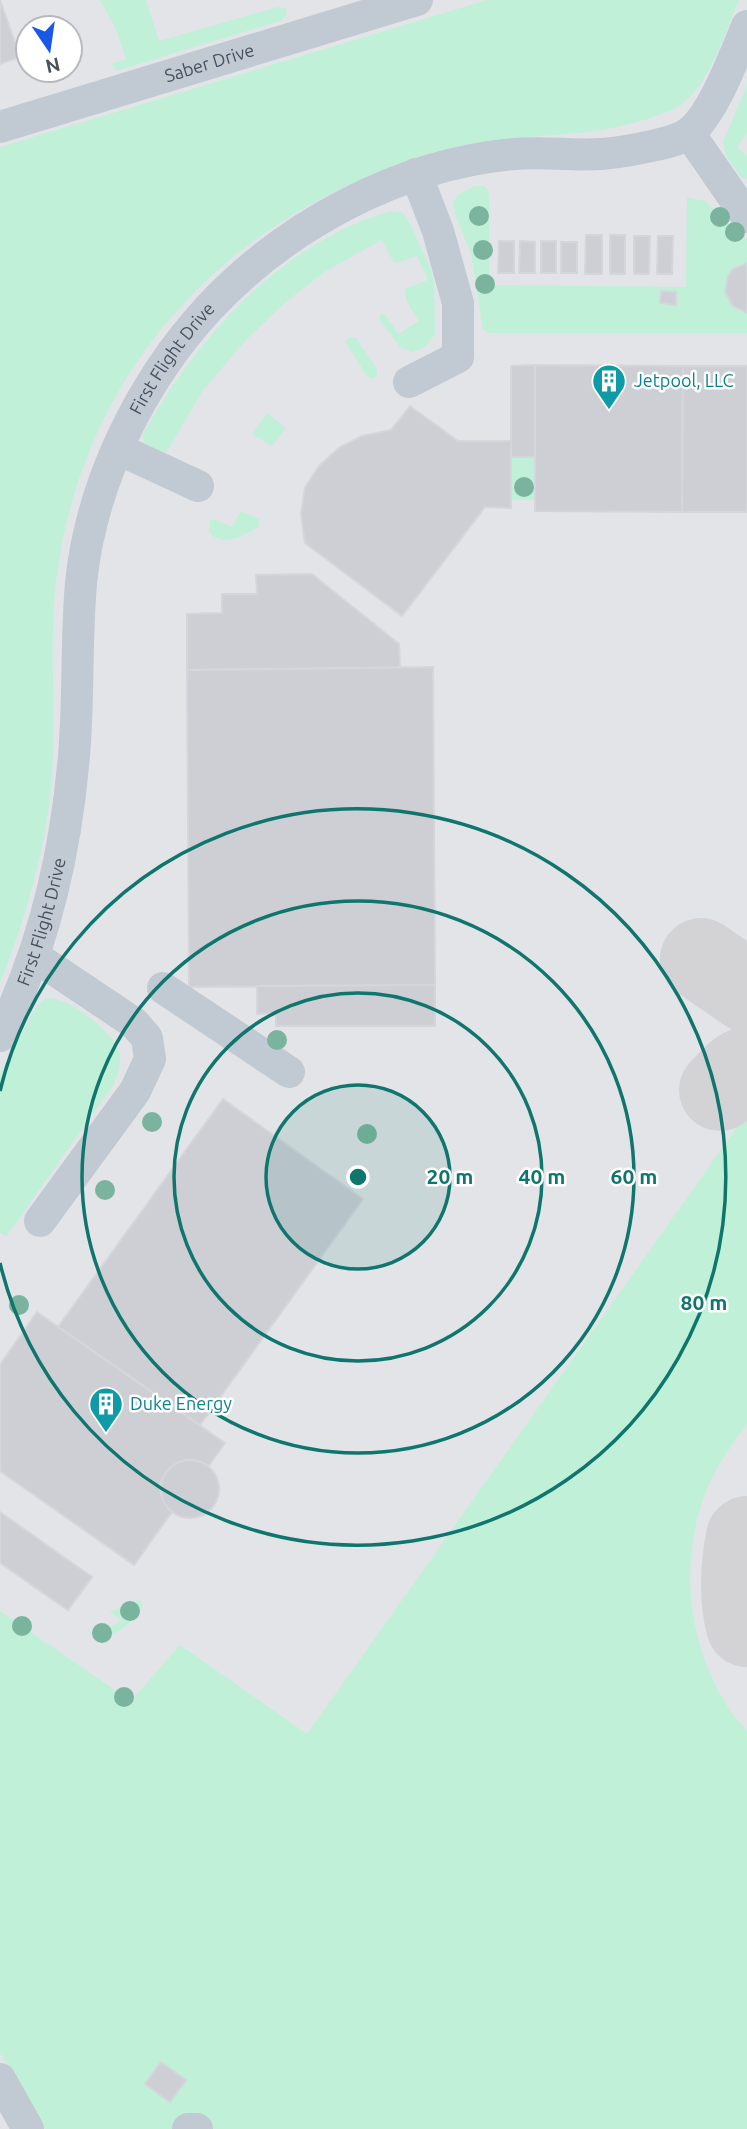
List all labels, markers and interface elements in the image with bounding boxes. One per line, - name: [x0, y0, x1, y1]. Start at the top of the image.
- north arrow: [14, 14, 84, 84]
- street label: Saber Drive: [162, 39, 256, 85]
- text: N: [43, 53, 62, 78]
- street label: First Flight Drive: [125, 298, 218, 417]
- building icon: Jetpool, LLC: [590, 362, 628, 411]
- place label: Jetpool, LLC: [634, 370, 734, 390]
- street label: First Flight Drive: [12, 856, 69, 988]
- text: 20 m: [427, 1164, 473, 1188]
- text: 40 m: [519, 1164, 565, 1188]
- text: 60 m: [611, 1164, 657, 1188]
- centre of rings: [346, 1165, 370, 1189]
- text: 80 m: [681, 1290, 727, 1314]
- building icon: Duke Energy: [87, 1385, 125, 1434]
- place label: Duke Energy: [130, 1393, 232, 1413]

